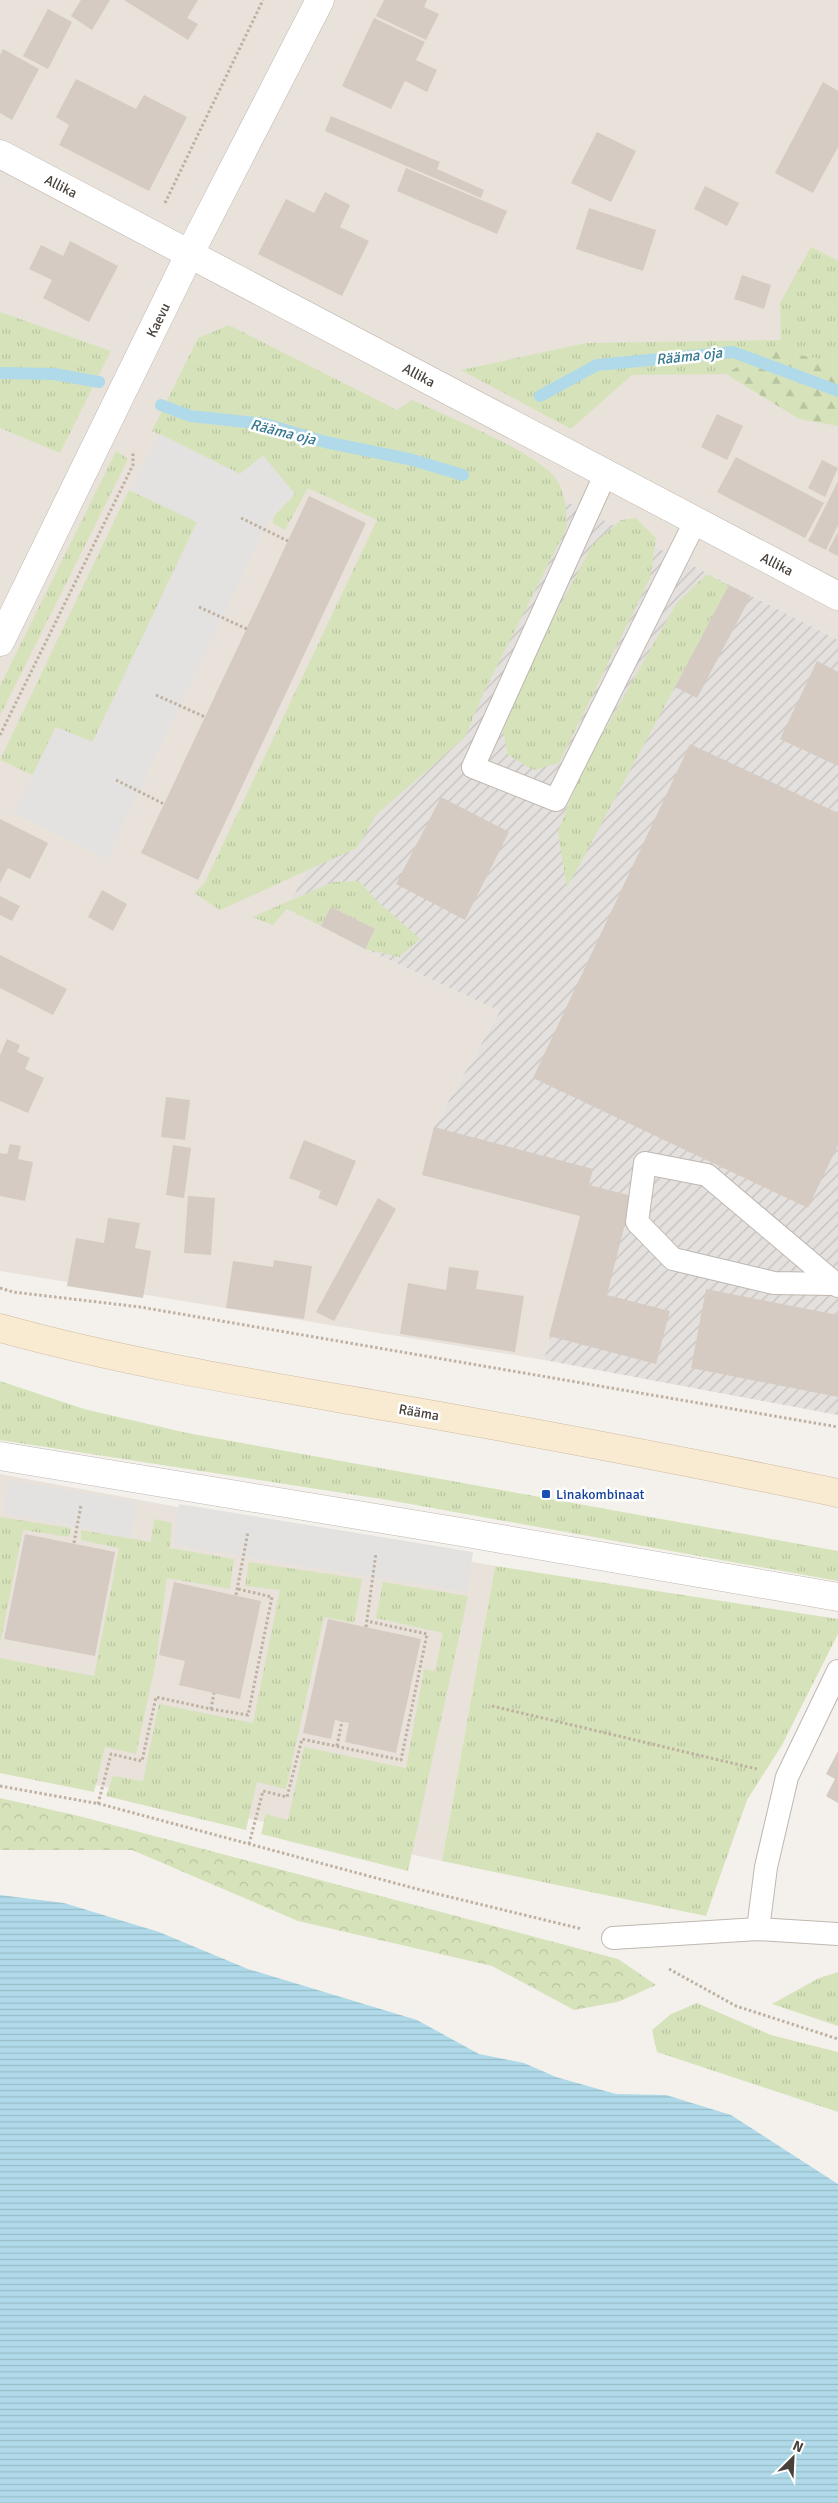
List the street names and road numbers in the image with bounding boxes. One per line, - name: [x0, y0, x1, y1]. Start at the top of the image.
- street label: Allika: [42, 171, 80, 202]
- street label: Kaevu: [143, 300, 174, 340]
- street label: Allika: [400, 360, 438, 391]
- street label: Allika: [758, 549, 796, 580]
- street label: Rääma: [397, 1401, 440, 1424]

